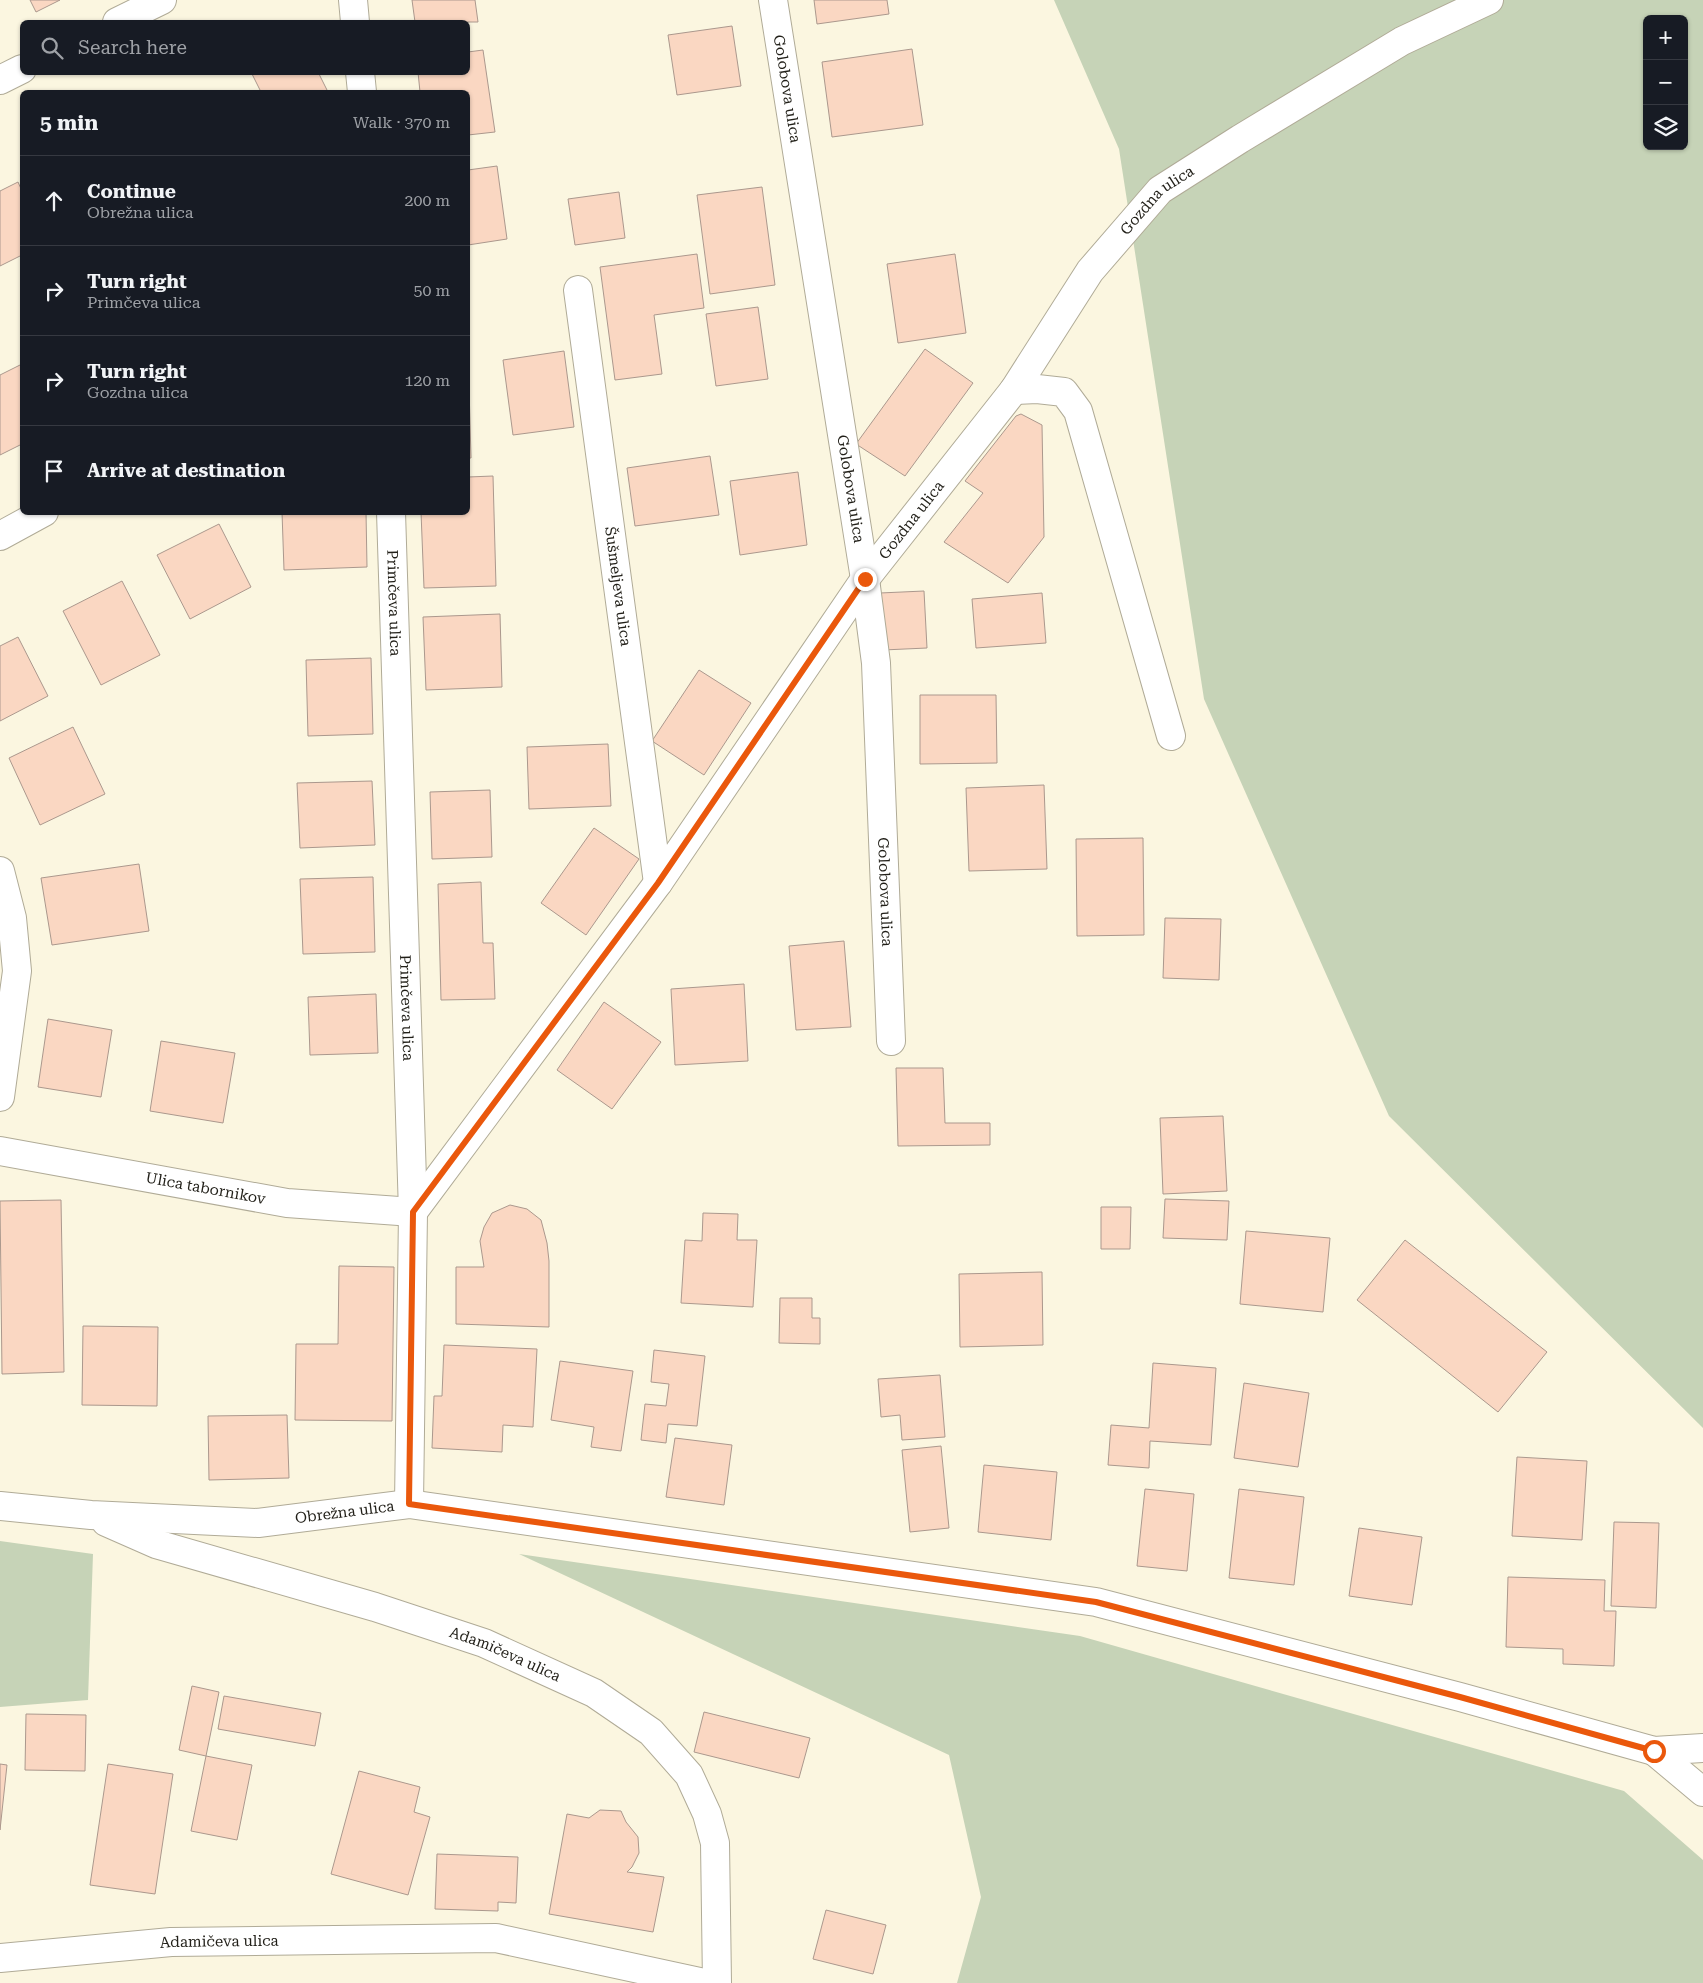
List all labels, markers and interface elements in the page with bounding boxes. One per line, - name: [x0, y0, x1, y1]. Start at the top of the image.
- map controls: [1643, 15, 1688, 150]
- button: +: [1643, 15, 1688, 60]
- search box: [20, 20, 470, 75]
- street label: Golobova ulica: [770, 33, 805, 144]
- icon: search: [38, 34, 66, 62]
- text: Search here: [78, 36, 187, 59]
- button: −: [1643, 60, 1688, 105]
- button: layers: [1643, 105, 1688, 150]
- text: 5 min: [40, 111, 98, 135]
- text: Walk · 370 m: [353, 113, 450, 132]
- street label: Gozdna ulica: [1116, 162, 1197, 239]
- text: Continue: [87, 180, 176, 203]
- icon: ahead: [40, 187, 68, 215]
- text: 200 m: [404, 191, 450, 210]
- text: Obrežna ulica: [87, 203, 193, 222]
- text: Turn right: [87, 270, 187, 293]
- icon: right: [40, 277, 68, 305]
- text: 50 m: [413, 281, 450, 300]
- text: Primčeva ulica: [87, 293, 201, 312]
- text: Turn right: [87, 360, 187, 383]
- icon: right: [40, 367, 68, 395]
- text: 120 m: [404, 371, 450, 390]
- text: Gozdna ulica: [87, 383, 188, 402]
- street label: Golobova ulica: [833, 433, 868, 544]
- icon: arrive: [40, 457, 68, 485]
- text: Arrive at destination: [87, 459, 285, 482]
- street label: Gozdna ulica: [875, 477, 948, 563]
- street label: Šušmeljeva ulica: [601, 525, 635, 647]
- street label: Primčeva ulica: [383, 549, 405, 656]
- route end: [854, 568, 877, 591]
- street label: Golobova ulica: [874, 837, 896, 947]
- street label: Primčeva ulica: [396, 954, 417, 1061]
- street label: Ulica tabornikov: [144, 1169, 267, 1208]
- street label: Obrežna ulica: [294, 1497, 395, 1527]
- street label: Adamičeva ulica: [447, 1623, 563, 1686]
- route start: [1643, 1740, 1666, 1763]
- street label: Adamičeva ulica: [159, 1932, 279, 1952]

